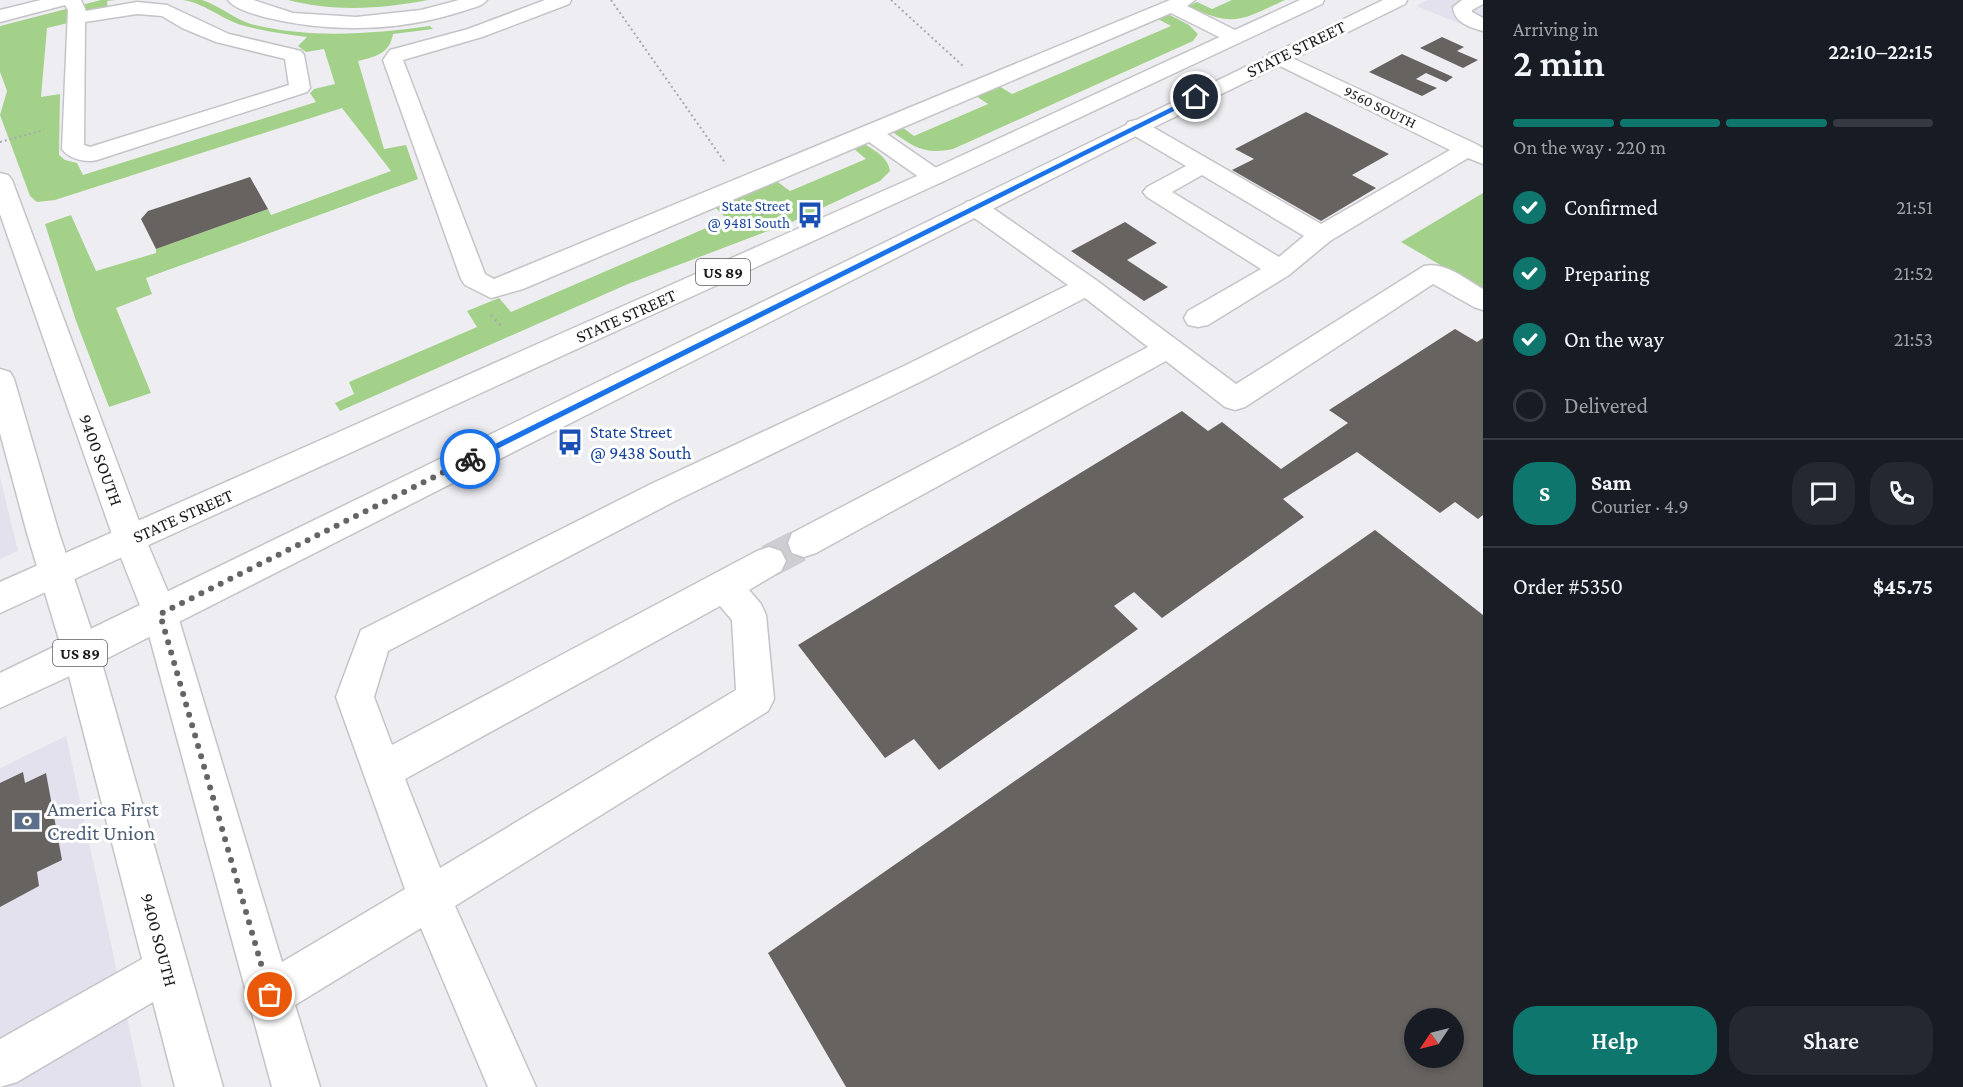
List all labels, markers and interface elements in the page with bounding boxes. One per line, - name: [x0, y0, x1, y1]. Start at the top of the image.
- street label: STATE STREET: [1243, 16, 1349, 82]
- text: Arriving in: [1513, 18, 1598, 40]
- text: 22:10–22:15: [1828, 39, 1933, 64]
- text: 2 min: [1513, 41, 1605, 84]
- pin: [1170, 71, 1221, 122]
- icon: home: [1179, 80, 1212, 113]
- street label: 9560 SOUTH: [1341, 83, 1419, 131]
- text: On the way · 220 m: [1513, 136, 1666, 158]
- icon: check: [1513, 191, 1546, 224]
- text: Confirmed: [1564, 195, 1658, 220]
- text: 21:51: [1896, 196, 1933, 218]
- place label: State Street @ 9481 South: [708, 198, 791, 232]
- bus stop icon: State Street @ 9481 South: [795, 200, 825, 230]
- icon: check: [1513, 257, 1546, 290]
- road number: US 89: [696, 259, 750, 285]
- text: Preparing: [1564, 261, 1650, 286]
- text: 21:52: [1894, 262, 1933, 284]
- street label: STATE STREET: [573, 285, 679, 347]
- icon: check: [1513, 323, 1546, 356]
- text: On the way: [1564, 327, 1664, 352]
- text: 21:53: [1894, 328, 1933, 350]
- text: Delivered: [1564, 393, 1648, 418]
- street label: 9400 SOUTH: [75, 412, 127, 509]
- place label: State Street @ 9438 South: [590, 422, 692, 463]
- bus stop icon: State Street @ 9438 South: [555, 427, 585, 457]
- courier: [440, 429, 500, 489]
- icon: bike: [454, 443, 487, 476]
- button: chat: [1792, 462, 1855, 525]
- button: phone: [1870, 462, 1933, 525]
- text: Sam: [1591, 470, 1631, 495]
- text: S: [1539, 481, 1550, 506]
- street label: STATE STREET: [130, 485, 236, 547]
- text: Courier · 4.9: [1591, 495, 1689, 517]
- text: Order #5350: [1513, 574, 1623, 599]
- text: $45.75: [1873, 574, 1933, 599]
- road number: US 89: [53, 640, 107, 666]
- place label: America First Credit Union: [47, 797, 160, 845]
- bank icon: America First Credit Union: [12, 806, 42, 836]
- street label: 9400 SOUTH: [137, 891, 181, 989]
- pin: [244, 969, 295, 1020]
- icon: bag: [253, 978, 286, 1011]
- button: Help: [1513, 1006, 1717, 1075]
- button: Share: [1729, 1006, 1933, 1075]
- north arrow: [1404, 1008, 1464, 1068]
- map controls: [1404, 1008, 1464, 1068]

